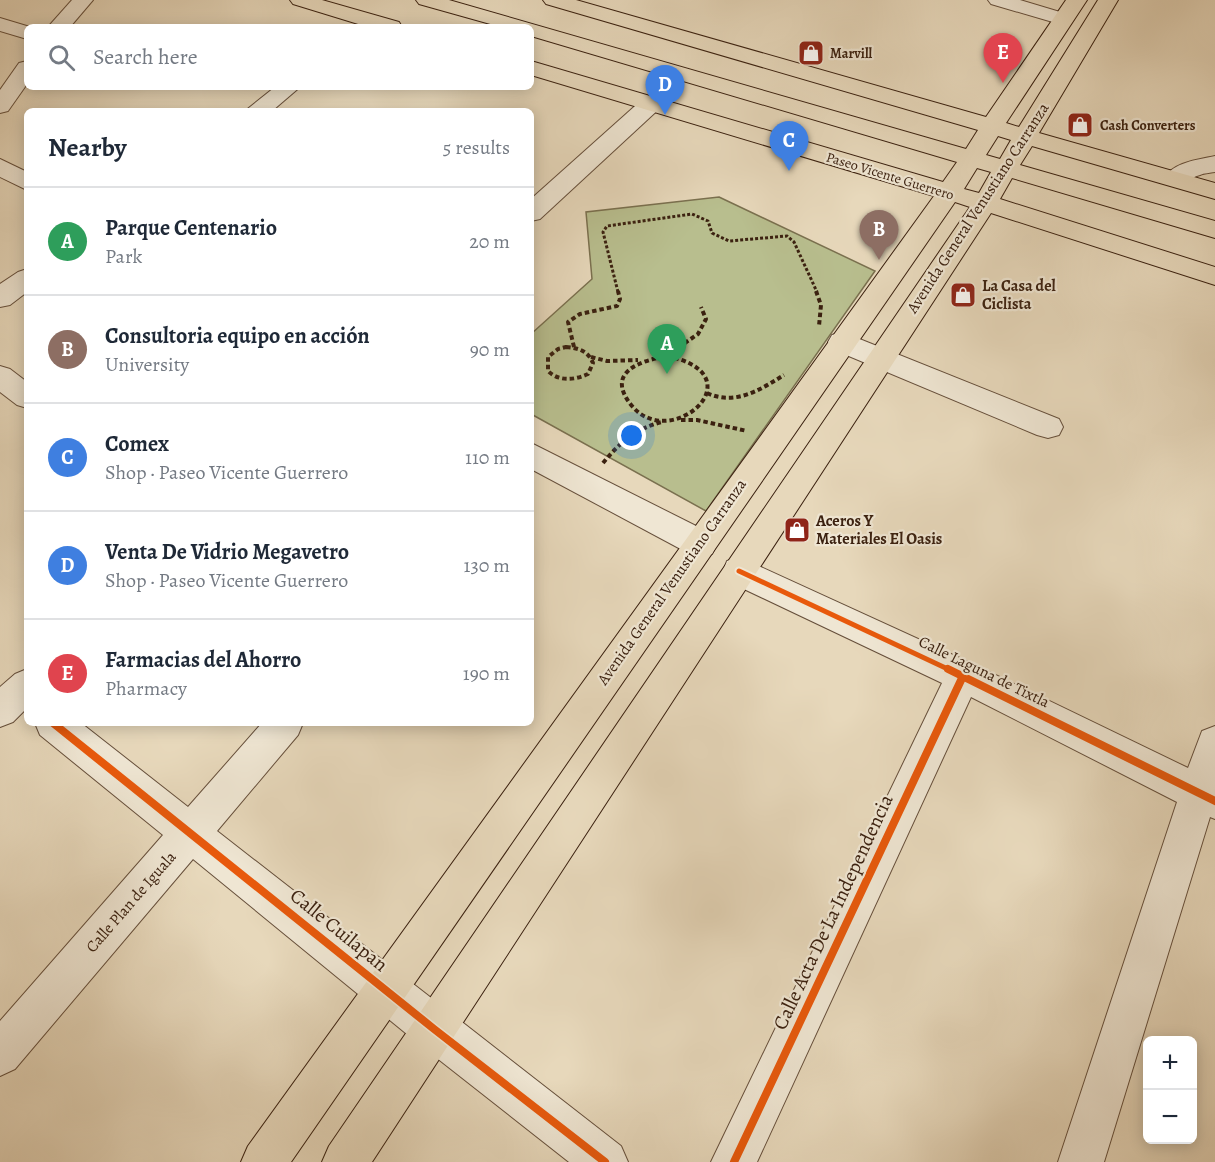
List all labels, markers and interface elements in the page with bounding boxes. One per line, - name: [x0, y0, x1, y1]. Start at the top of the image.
- search box: [24, 24, 534, 90]
- pin: E: [984, 34, 1022, 83]
- shop icon: Marvill: [796, 38, 826, 68]
- icon: search: [45, 41, 78, 74]
- text: Search here: [93, 42, 198, 72]
- place label: Marvill: [830, 44, 873, 63]
- pin: D: [646, 66, 684, 115]
- street label: Avenida General Venustiano Carranza: [901, 98, 1055, 318]
- shop icon: Cash Converters: [1065, 110, 1095, 140]
- place label: Cash Converters: [1100, 116, 1196, 135]
- pin: C: [770, 122, 808, 171]
- text: Nearby: [48, 130, 127, 165]
- text: 5 results: [443, 134, 510, 161]
- street label: Paseo Vicente Guerrero: [824, 147, 956, 205]
- pin: B: [860, 210, 898, 260]
- text: Parque Centenario: [105, 213, 277, 243]
- text: A: [61, 228, 74, 255]
- text: 20 m: [469, 228, 510, 255]
- text: Park: [105, 243, 143, 270]
- place label: La Casa del Ciclista: [982, 275, 1057, 315]
- shop icon: La Casa del Ciclista: [948, 280, 978, 310]
- text: Consultoria equipo en acción: [105, 321, 370, 351]
- pin: A: [648, 324, 686, 374]
- text: B: [61, 336, 74, 363]
- text: 90 m: [470, 336, 510, 363]
- text: University: [105, 351, 189, 378]
- your location: [617, 421, 646, 450]
- text: Comex: [105, 429, 169, 459]
- text: C: [61, 444, 74, 471]
- text: 110 m: [465, 444, 510, 471]
- text: Shop · Paseo Vicente Guerrero: [105, 459, 348, 486]
- street label: Avenida General Venustiano Carranza: [592, 474, 752, 690]
- place label: Aceros Y Materiales El Oasis: [815, 510, 942, 550]
- shop icon: Aceros Y Materiales El Oasis: [782, 515, 812, 545]
- text: Venta De Vidrio Megavetro: [105, 537, 349, 567]
- text: D: [61, 552, 74, 579]
- text: 130 m: [464, 552, 510, 579]
- text: Shop · Paseo Vicente Guerrero: [105, 567, 348, 594]
- street label: Calle Laguna de Tixtla: [915, 631, 1054, 714]
- text: Farmacias del Ahorro: [105, 645, 301, 675]
- text: E: [62, 660, 73, 687]
- text: 190 m: [463, 660, 510, 687]
- text: Pharmacy: [105, 675, 187, 702]
- street label: Calle Acta De La Independencia: [766, 789, 900, 1034]
- street label: Calle Plan de Iguala: [81, 846, 182, 957]
- street label: Calle Cuilapan: [284, 882, 394, 978]
- map controls: [1143, 1036, 1197, 1144]
- button: +: [1143, 1036, 1197, 1090]
- button: −: [1143, 1090, 1197, 1144]

